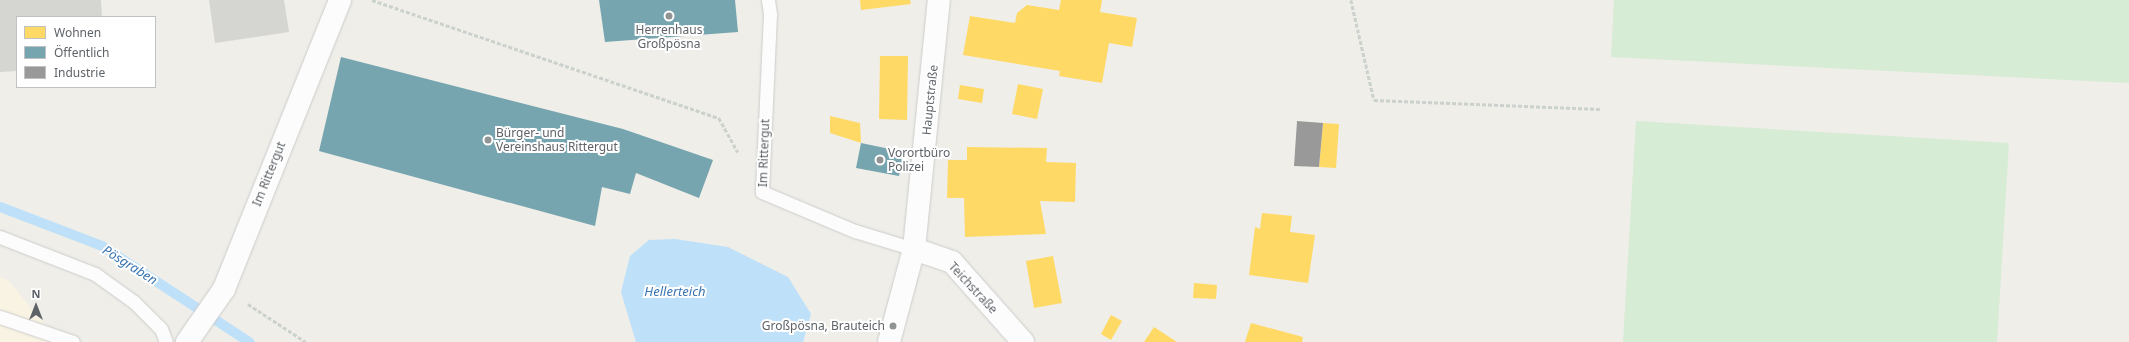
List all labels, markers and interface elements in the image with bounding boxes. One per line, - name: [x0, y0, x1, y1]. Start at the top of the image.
- marker: Herrenhaus Großpösna: [664, 11, 674, 21]
- legend: [16, 16, 156, 88]
- place label: Herrenhaus Großpösna: [636, 23, 702, 51]
- text: Wohnen: [54, 24, 101, 41]
- text: Öffentlich: [54, 44, 110, 61]
- text: Industrie: [54, 64, 105, 81]
- street label: Hauptstraße: [919, 64, 941, 136]
- street label: Im Rittergut: [756, 119, 772, 187]
- place label: Bürger- und Vereinshaus Rittergut: [496, 126, 618, 154]
- marker: Bürger- und Vereinshaus Rittergut: [483, 135, 493, 145]
- street label: Im Rittergut: [250, 140, 288, 208]
- place label: Vorortbüro Polizei: [888, 146, 950, 174]
- marker: Vorortbüro Polizei: [875, 155, 885, 165]
- water label: Pösgraben: [100, 242, 160, 288]
- street label: Teichstraße: [946, 259, 1000, 317]
- water label: Hellerteich: [644, 283, 706, 299]
- north arrow: [16, 286, 56, 326]
- text: N: [32, 286, 40, 301]
- place label: Großpösna, Brauteich: [762, 319, 885, 333]
- marker: Großpösna, Brauteich: [888, 321, 898, 331]

